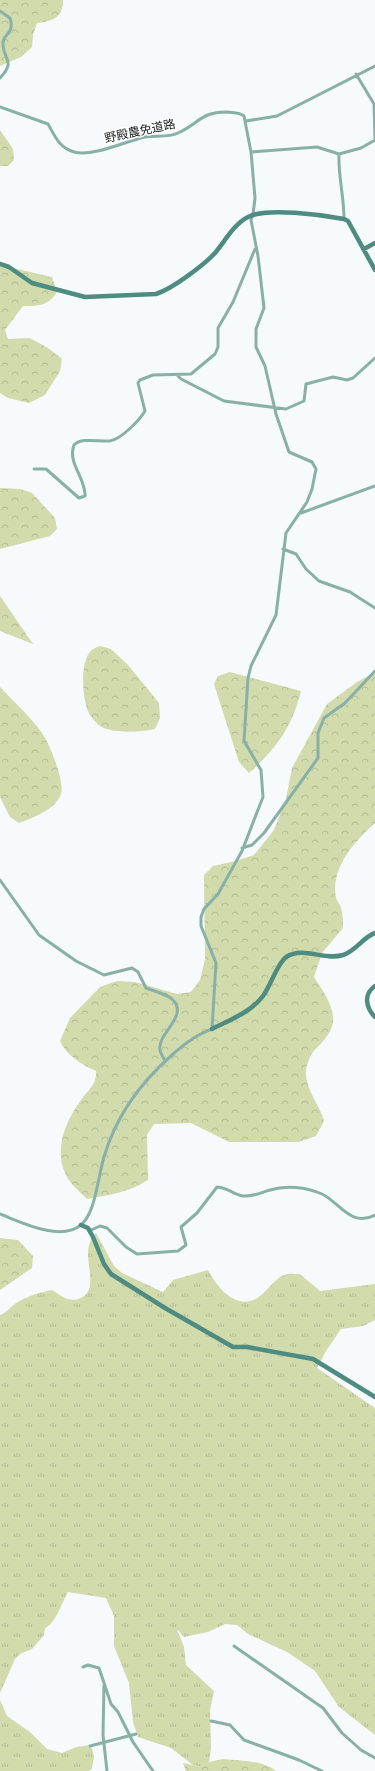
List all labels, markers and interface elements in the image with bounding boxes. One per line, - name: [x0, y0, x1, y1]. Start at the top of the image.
- street label: 野殿農免道路: [103, 116, 177, 146]

